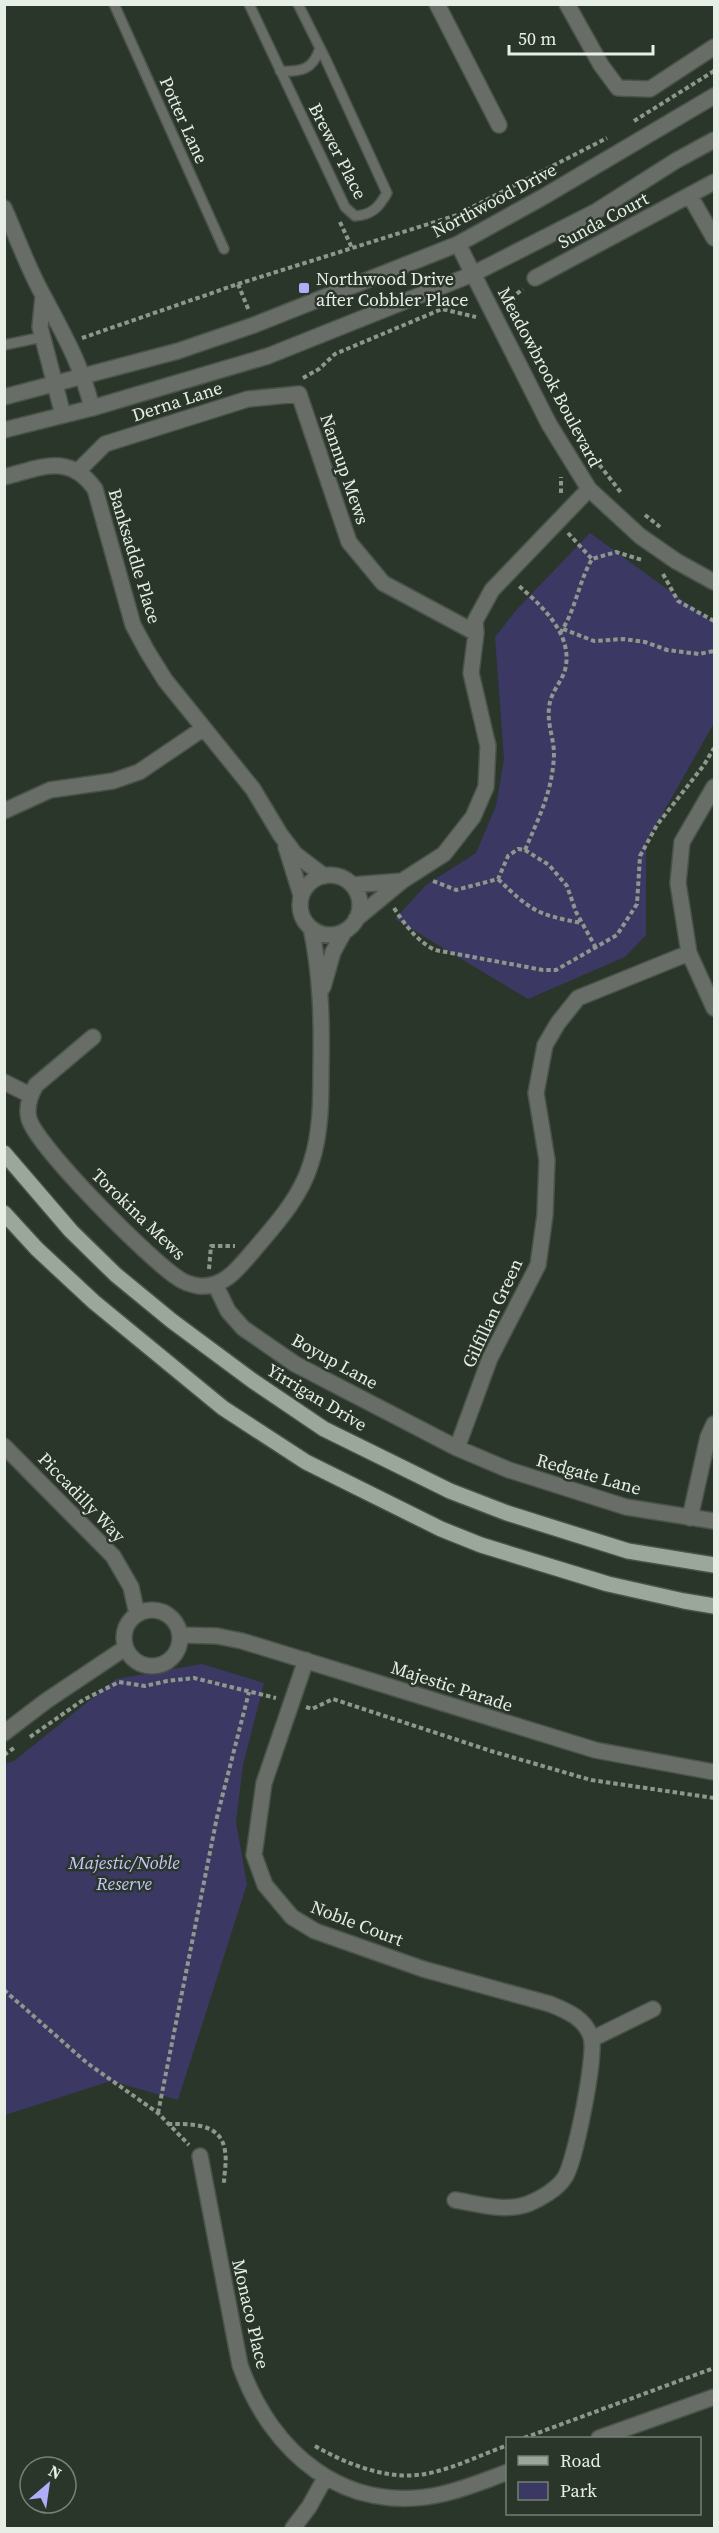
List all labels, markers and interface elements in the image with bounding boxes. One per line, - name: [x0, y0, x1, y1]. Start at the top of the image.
- scale bar: [509, 18, 653, 56]
- text: 50 m: [518, 26, 556, 51]
- street label: Potter Lane: [154, 73, 214, 167]
- street label: Brewer Place: [303, 99, 373, 203]
- street label: Northwood Drive: [427, 157, 561, 243]
- street label: Sunda Court: [553, 186, 653, 254]
- place label: Northwood Drive after Cobbler Place: [316, 266, 468, 312]
- marker: Northwood Drive after Cobbler Place: [297, 281, 311, 295]
- street label: Meadowbrook Boulevard: [492, 283, 608, 471]
- street label: Derna Lane: [129, 375, 225, 427]
- street label: Nannup Mews: [314, 411, 376, 528]
- street label: Banksaddle Place: [103, 485, 167, 627]
- street label: Torokina Mews: [86, 1163, 192, 1266]
- street label: Gilfillan Green: [456, 1254, 528, 1372]
- street label: Boyup Lane: [287, 1327, 383, 1395]
- street label: Yirrigan Drive: [262, 1357, 372, 1437]
- street label: Piccadilly Way: [33, 1447, 132, 1548]
- street label: Redgate Lane: [534, 1447, 644, 1501]
- street label: Majestic Parade: [388, 1655, 516, 1717]
- park label: Majestic/Noble Reserve: [67, 1850, 180, 1896]
- street label: Noble Court: [307, 1894, 407, 1952]
- street label: Monaco Place: [226, 2257, 276, 2371]
- legend: [506, 2437, 701, 2515]
- text: Road: [560, 2448, 601, 2473]
- north arrow: [18, 2455, 78, 2515]
- text: N: [45, 2459, 66, 2484]
- text: Park: [560, 2478, 597, 2503]

